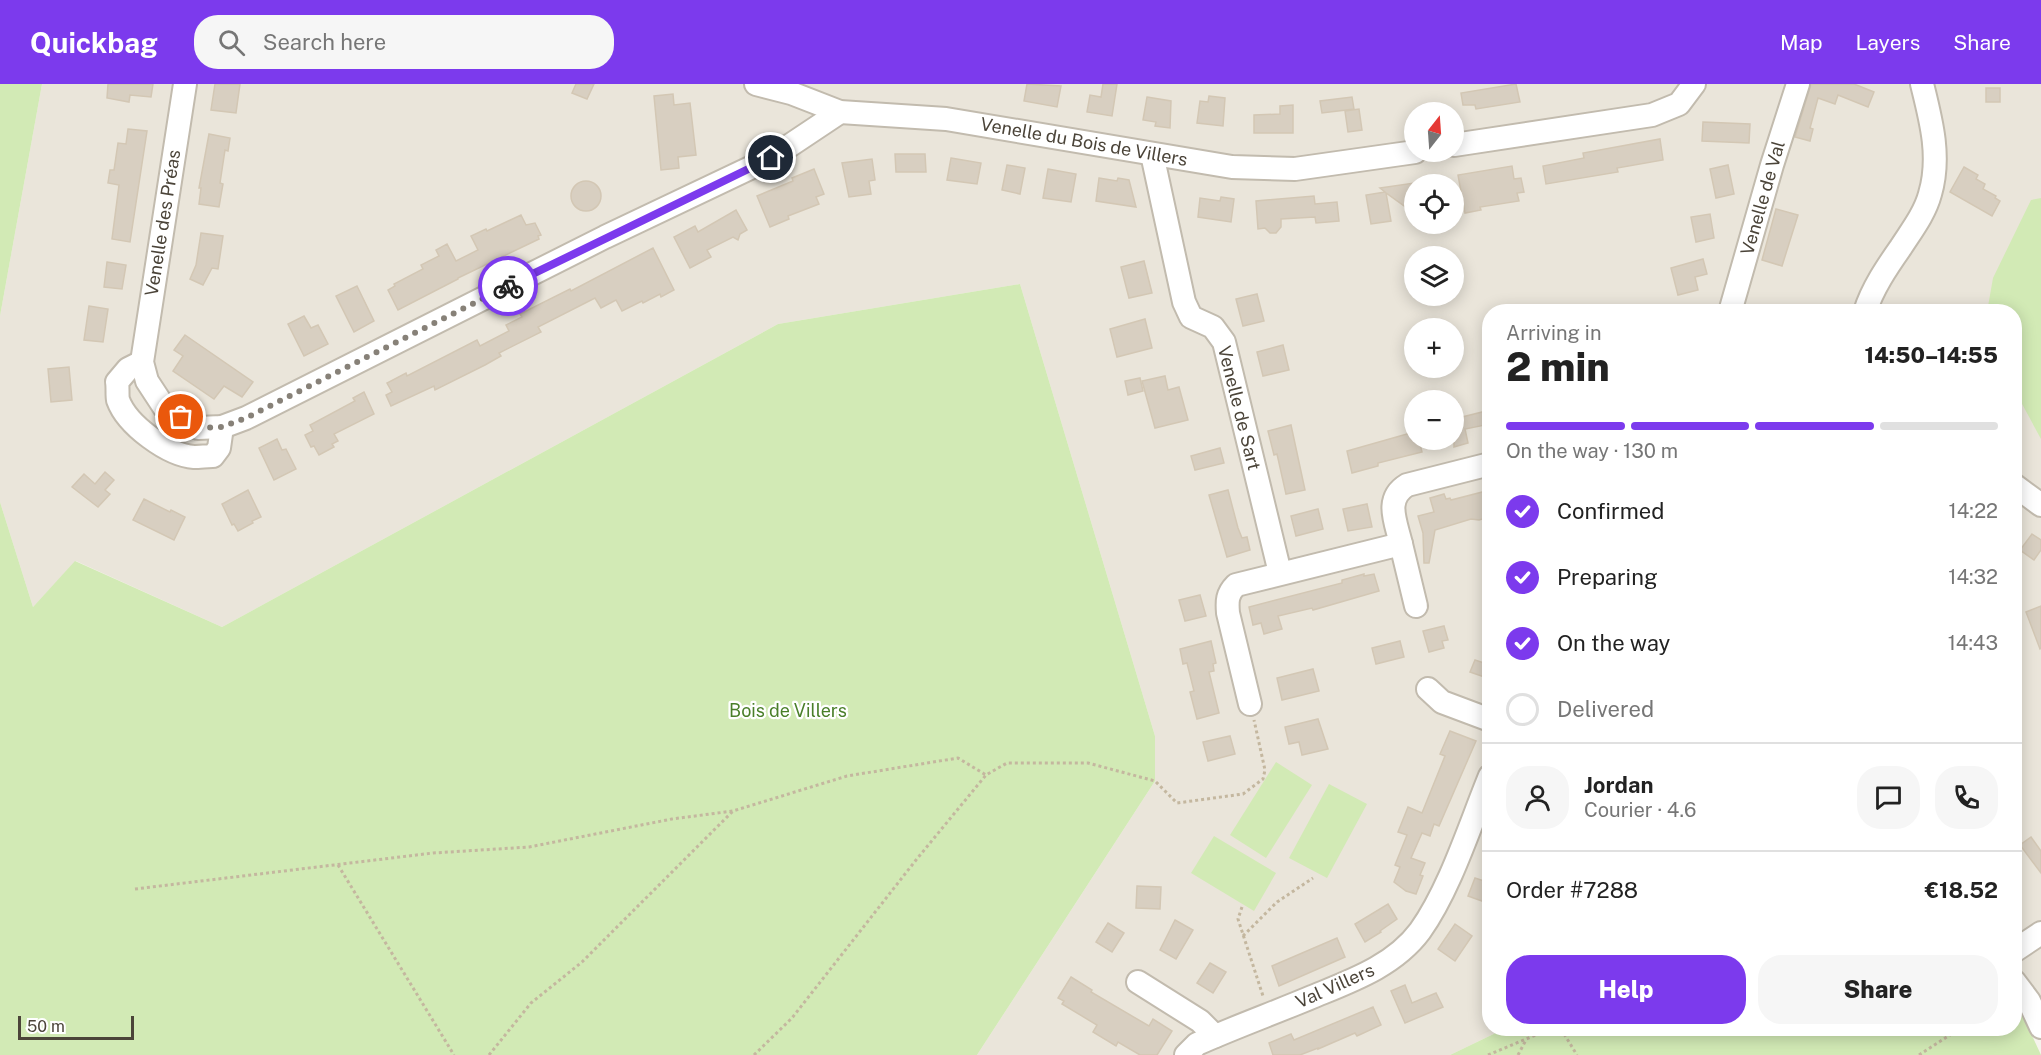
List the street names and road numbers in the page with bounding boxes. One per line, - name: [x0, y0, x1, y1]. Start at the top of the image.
- street label: Venelle du Bois de Villers: [979, 113, 1189, 170]
- street label: Venelle de Val: [1736, 138, 1789, 257]
- street label: Venelle des Préas: [141, 148, 184, 298]
- street label: Venelle de Sart: [1214, 344, 1265, 472]
- street label: Val Villers: [1292, 959, 1377, 1012]

